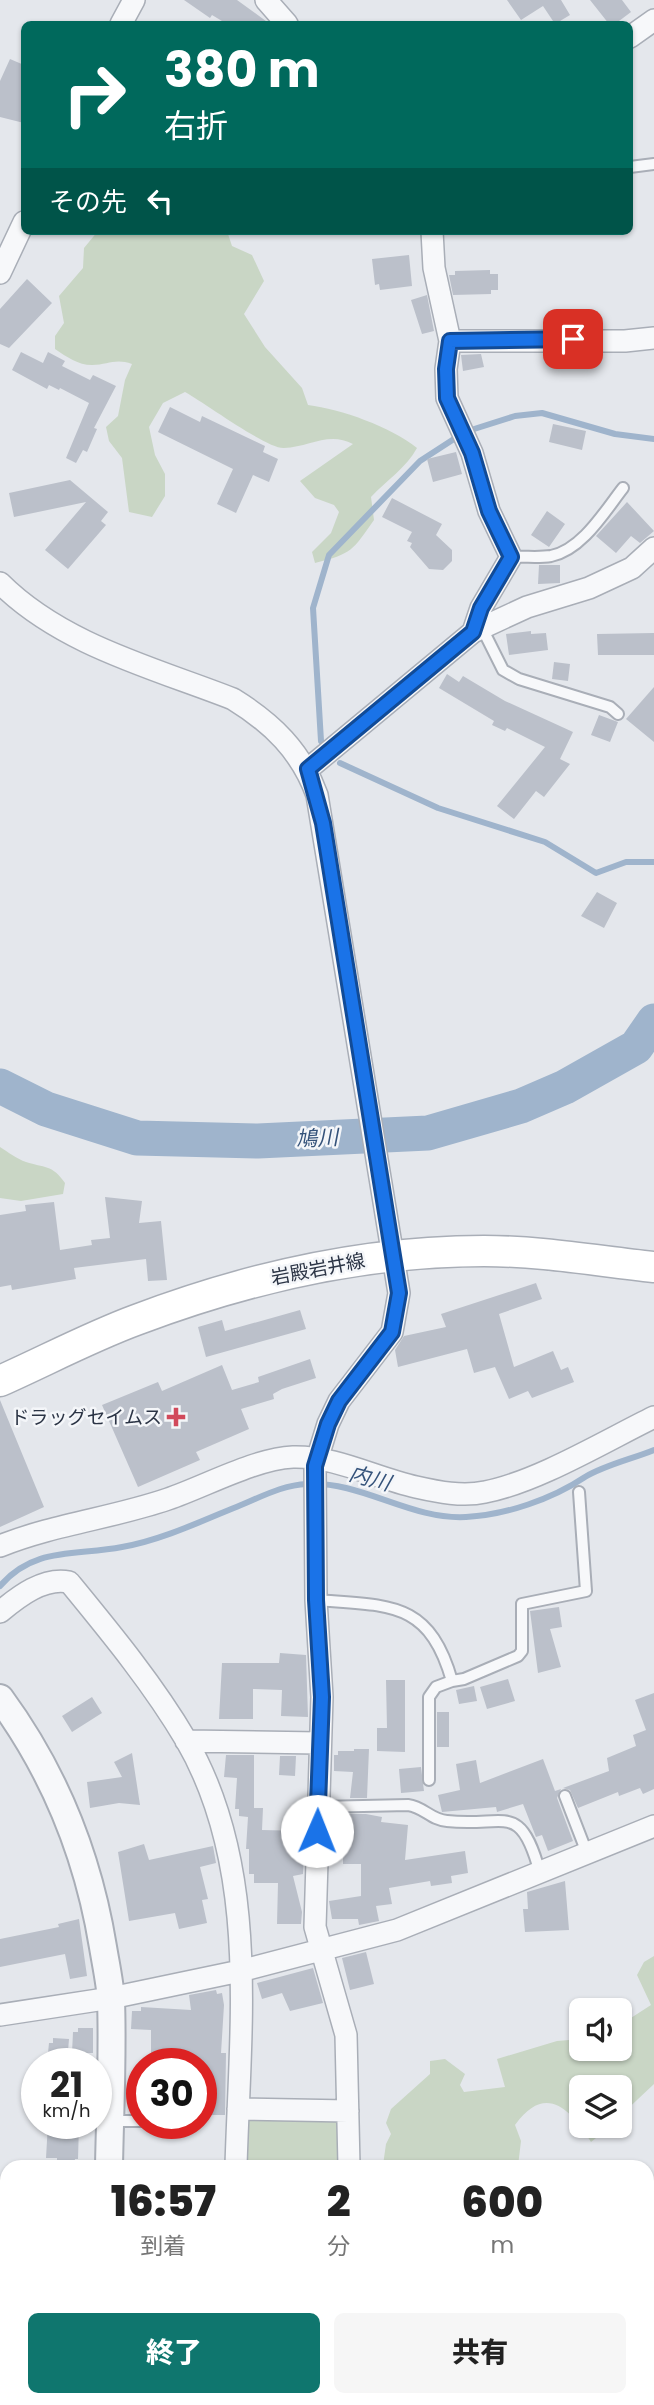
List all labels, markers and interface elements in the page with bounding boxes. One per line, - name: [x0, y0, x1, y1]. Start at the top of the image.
- text: 380 m: [164, 36, 320, 104]
- icon: right: [49, 49, 140, 140]
- text: 右折: [164, 103, 228, 148]
- icon: left: [141, 182, 179, 220]
- text: その先: [49, 184, 127, 220]
- pin: [543, 309, 603, 369]
- icon: arrive: [554, 320, 592, 358]
- water label: 鳩川: [295, 1122, 341, 1154]
- street label: 岩殿岩井線: [269, 1247, 367, 1291]
- place label: ドラッグセイムス: [10, 1404, 162, 1431]
- marker: ドラッグセイムス: [168, 1409, 184, 1425]
- water label: 内川: [346, 1459, 396, 1498]
- position arrow: [280, 1794, 354, 1868]
- map controls: [569, 1998, 632, 2138]
- button: sound: [569, 1998, 632, 2061]
- speed limit sign: 30: [126, 2048, 217, 2139]
- text: 21: [50, 2060, 83, 2109]
- button: layers: [569, 2075, 632, 2138]
- text: km/h: [43, 2098, 90, 2123]
- text: 16:57: [111, 2172, 216, 2231]
- text: 2: [327, 2172, 351, 2231]
- text: 600: [461, 2173, 543, 2232]
- text: m: [490, 2229, 514, 2261]
- text: 到着: [140, 2230, 186, 2262]
- text: 分: [327, 2230, 350, 2262]
- button: 終了: [28, 2313, 320, 2393]
- button: 共有: [334, 2313, 626, 2393]

